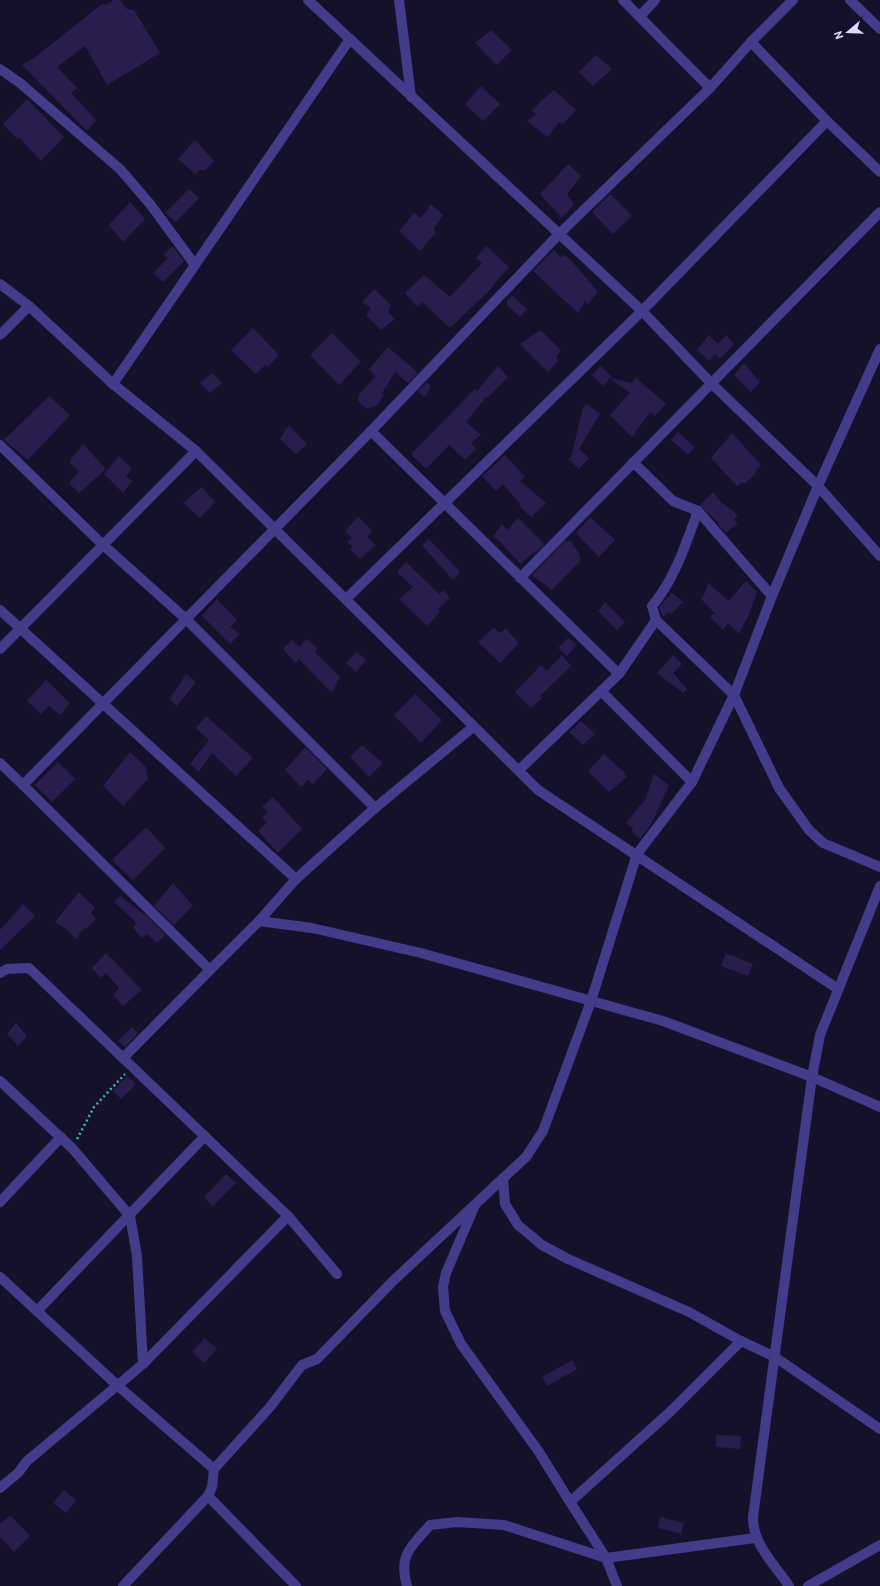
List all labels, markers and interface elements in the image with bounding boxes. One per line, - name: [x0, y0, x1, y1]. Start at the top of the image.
- north arrow: [828, 12, 868, 52]
- text: N: [831, 30, 846, 41]

